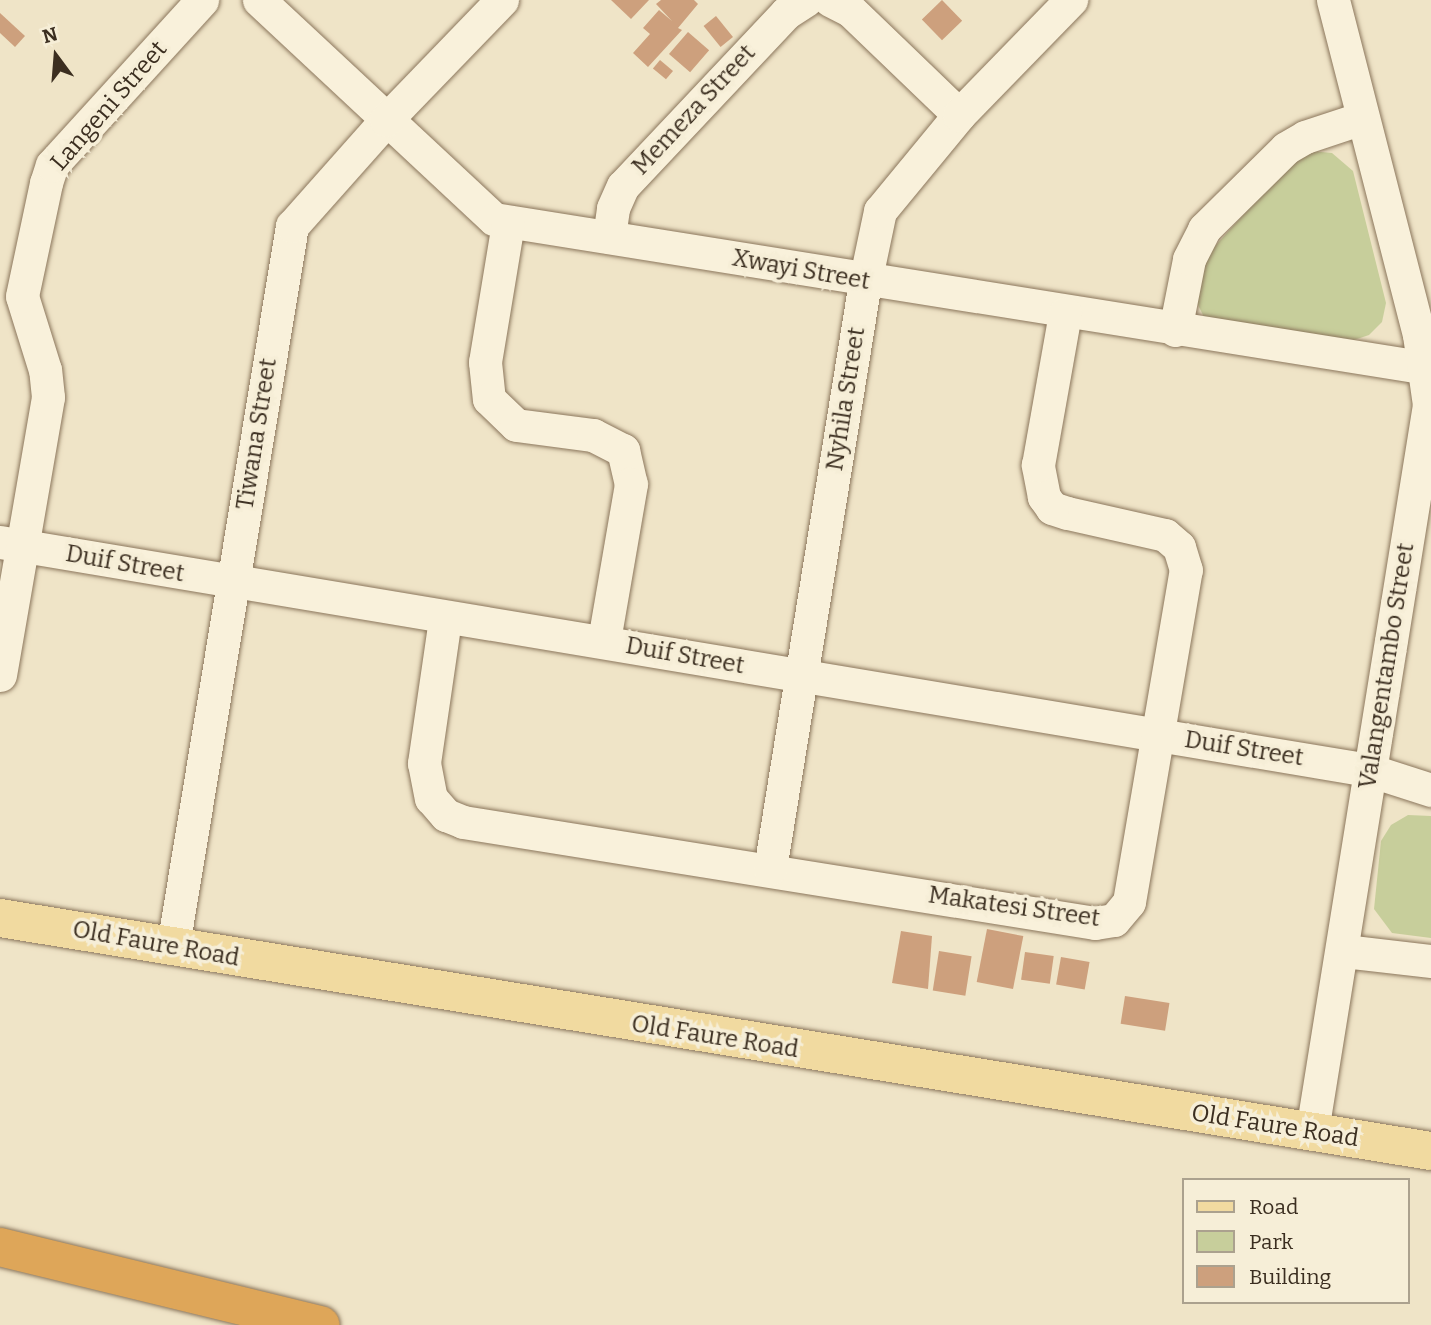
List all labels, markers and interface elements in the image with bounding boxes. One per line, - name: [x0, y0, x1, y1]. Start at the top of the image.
- north arrow: [21, 21, 91, 91]
- text: N: [40, 22, 60, 48]
- street label: Langeni Street: [45, 35, 173, 177]
- street label: Memeza Street: [626, 39, 762, 181]
- street label: Xwayi Street: [730, 244, 872, 296]
- street label: Nyhila Street: [820, 325, 872, 473]
- street label: Tiwana Street: [231, 356, 283, 512]
- street label: Duif Street: [63, 539, 187, 589]
- street label: Valangentambo Street: [1353, 541, 1421, 791]
- street label: Duif Street: [623, 631, 747, 681]
- street label: Duif Street: [1183, 725, 1305, 773]
- street label: Makatesi Street: [926, 881, 1102, 933]
- street label: Old Faure Road: [70, 915, 242, 973]
- street label: Old Faure Road: [629, 1010, 801, 1064]
- street label: Old Faure Road: [1189, 1099, 1361, 1153]
- legend: [1182, 1178, 1410, 1304]
- text: Road: [1249, 1194, 1298, 1220]
- text: Park: [1249, 1229, 1293, 1255]
- text: Building: [1249, 1264, 1331, 1290]

